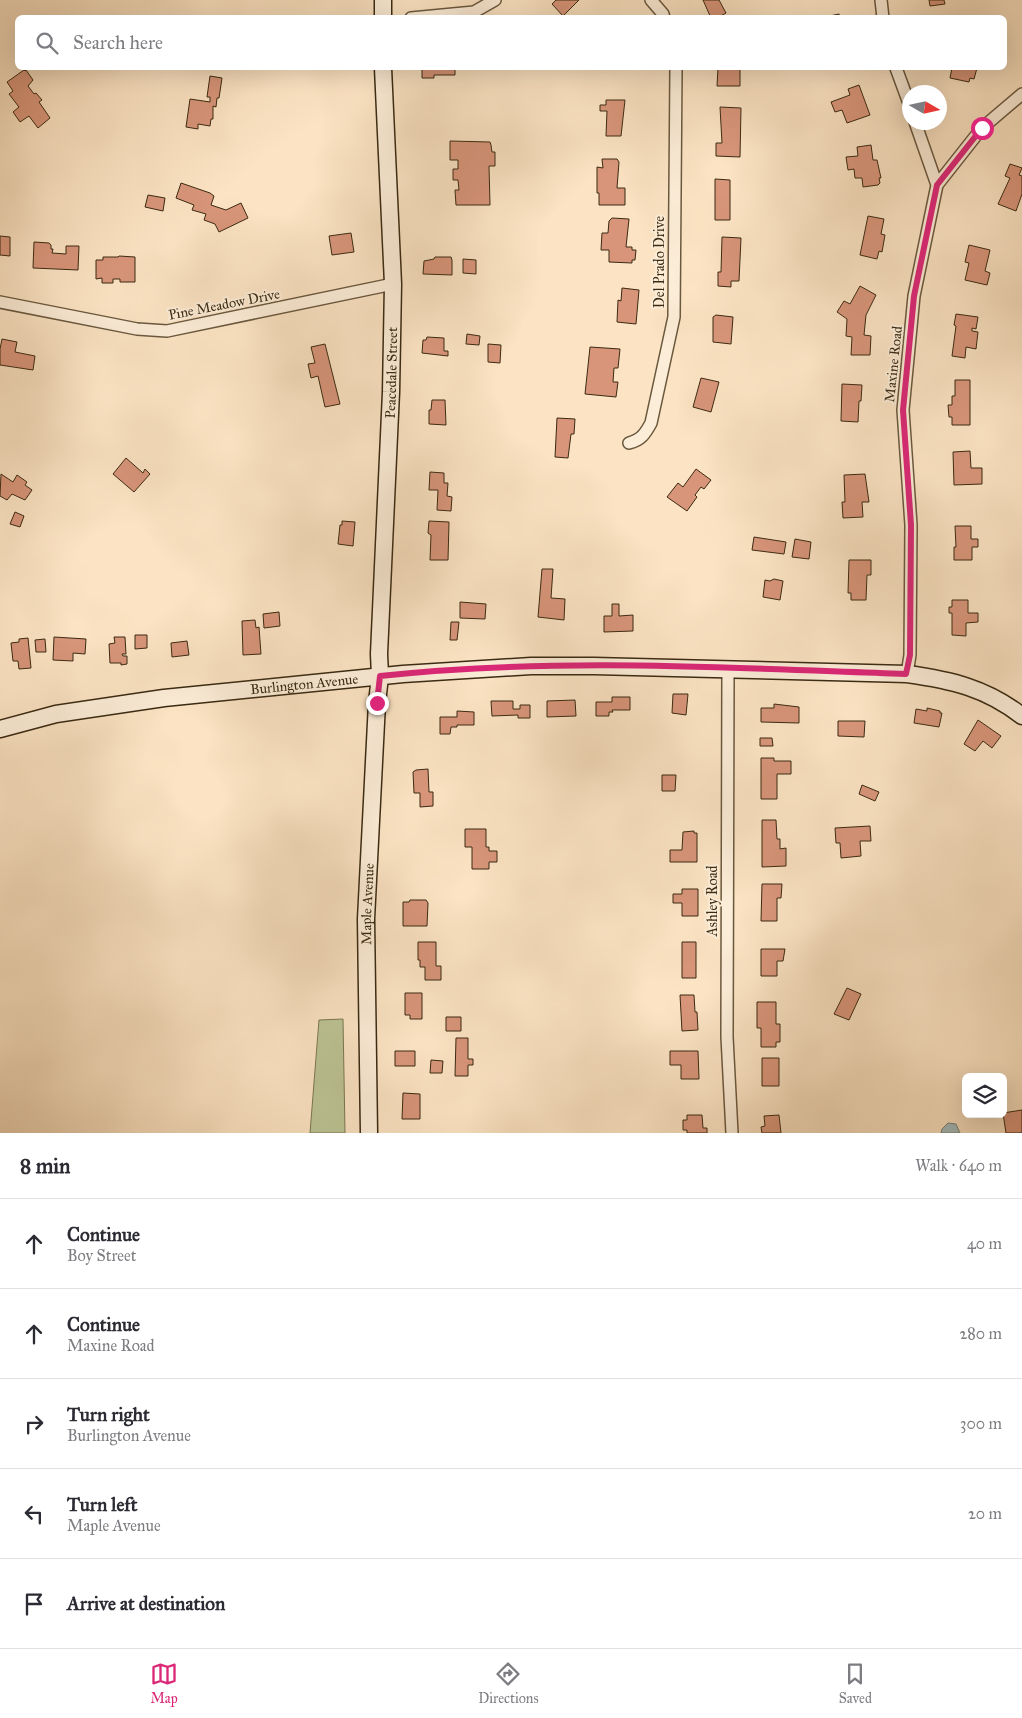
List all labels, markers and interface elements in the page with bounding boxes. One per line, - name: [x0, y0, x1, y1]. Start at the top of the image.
- search box: [15, 15, 1007, 70]
- icon: search: [33, 29, 61, 57]
- text: Search here: [73, 31, 163, 54]
- north arrow: [902, 85, 947, 130]
- route start: [971, 117, 994, 140]
- street label: Del Prado Drive: [651, 216, 668, 308]
- street label: Pine Meadow Drive: [167, 285, 281, 324]
- street label: Maxine Road: [881, 325, 906, 403]
- street label: Peacedale Street: [382, 327, 401, 419]
- street label: Burlington Avenue: [249, 671, 359, 698]
- route end: [366, 692, 389, 715]
- street label: Maple Avenue: [358, 863, 378, 945]
- street label: Ashley Road: [704, 865, 721, 938]
- map controls: [962, 1073, 1007, 1118]
- button: layers: [962, 1073, 1007, 1118]
- text: 8 min: [20, 1153, 70, 1179]
- text: Walk · 640 m: [915, 1156, 1002, 1175]
- text: Continue: [67, 1223, 140, 1246]
- icon: ahead: [20, 1230, 48, 1258]
- text: 40 m: [967, 1234, 1002, 1253]
- text: Boy Street: [67, 1246, 136, 1265]
- text: Continue: [67, 1313, 140, 1336]
- icon: ahead: [20, 1320, 48, 1348]
- text: 280 m: [959, 1324, 1002, 1343]
- text: Maxine Road: [67, 1336, 155, 1355]
- text: Turn right: [67, 1403, 150, 1426]
- icon: right: [20, 1410, 48, 1438]
- text: 300 m: [960, 1414, 1002, 1433]
- text: Burlington Avenue: [67, 1426, 191, 1445]
- text: Turn left: [67, 1493, 137, 1516]
- icon: left: [20, 1500, 48, 1528]
- text: 20 m: [968, 1504, 1002, 1523]
- text: Maple Avenue: [67, 1516, 161, 1535]
- icon: arrive: [20, 1590, 48, 1618]
- text: Arrive at destination: [67, 1592, 225, 1615]
- tab: Map: [150, 1660, 178, 1707]
- tab: Directions: [478, 1660, 539, 1707]
- tab: Saved: [839, 1660, 872, 1707]

